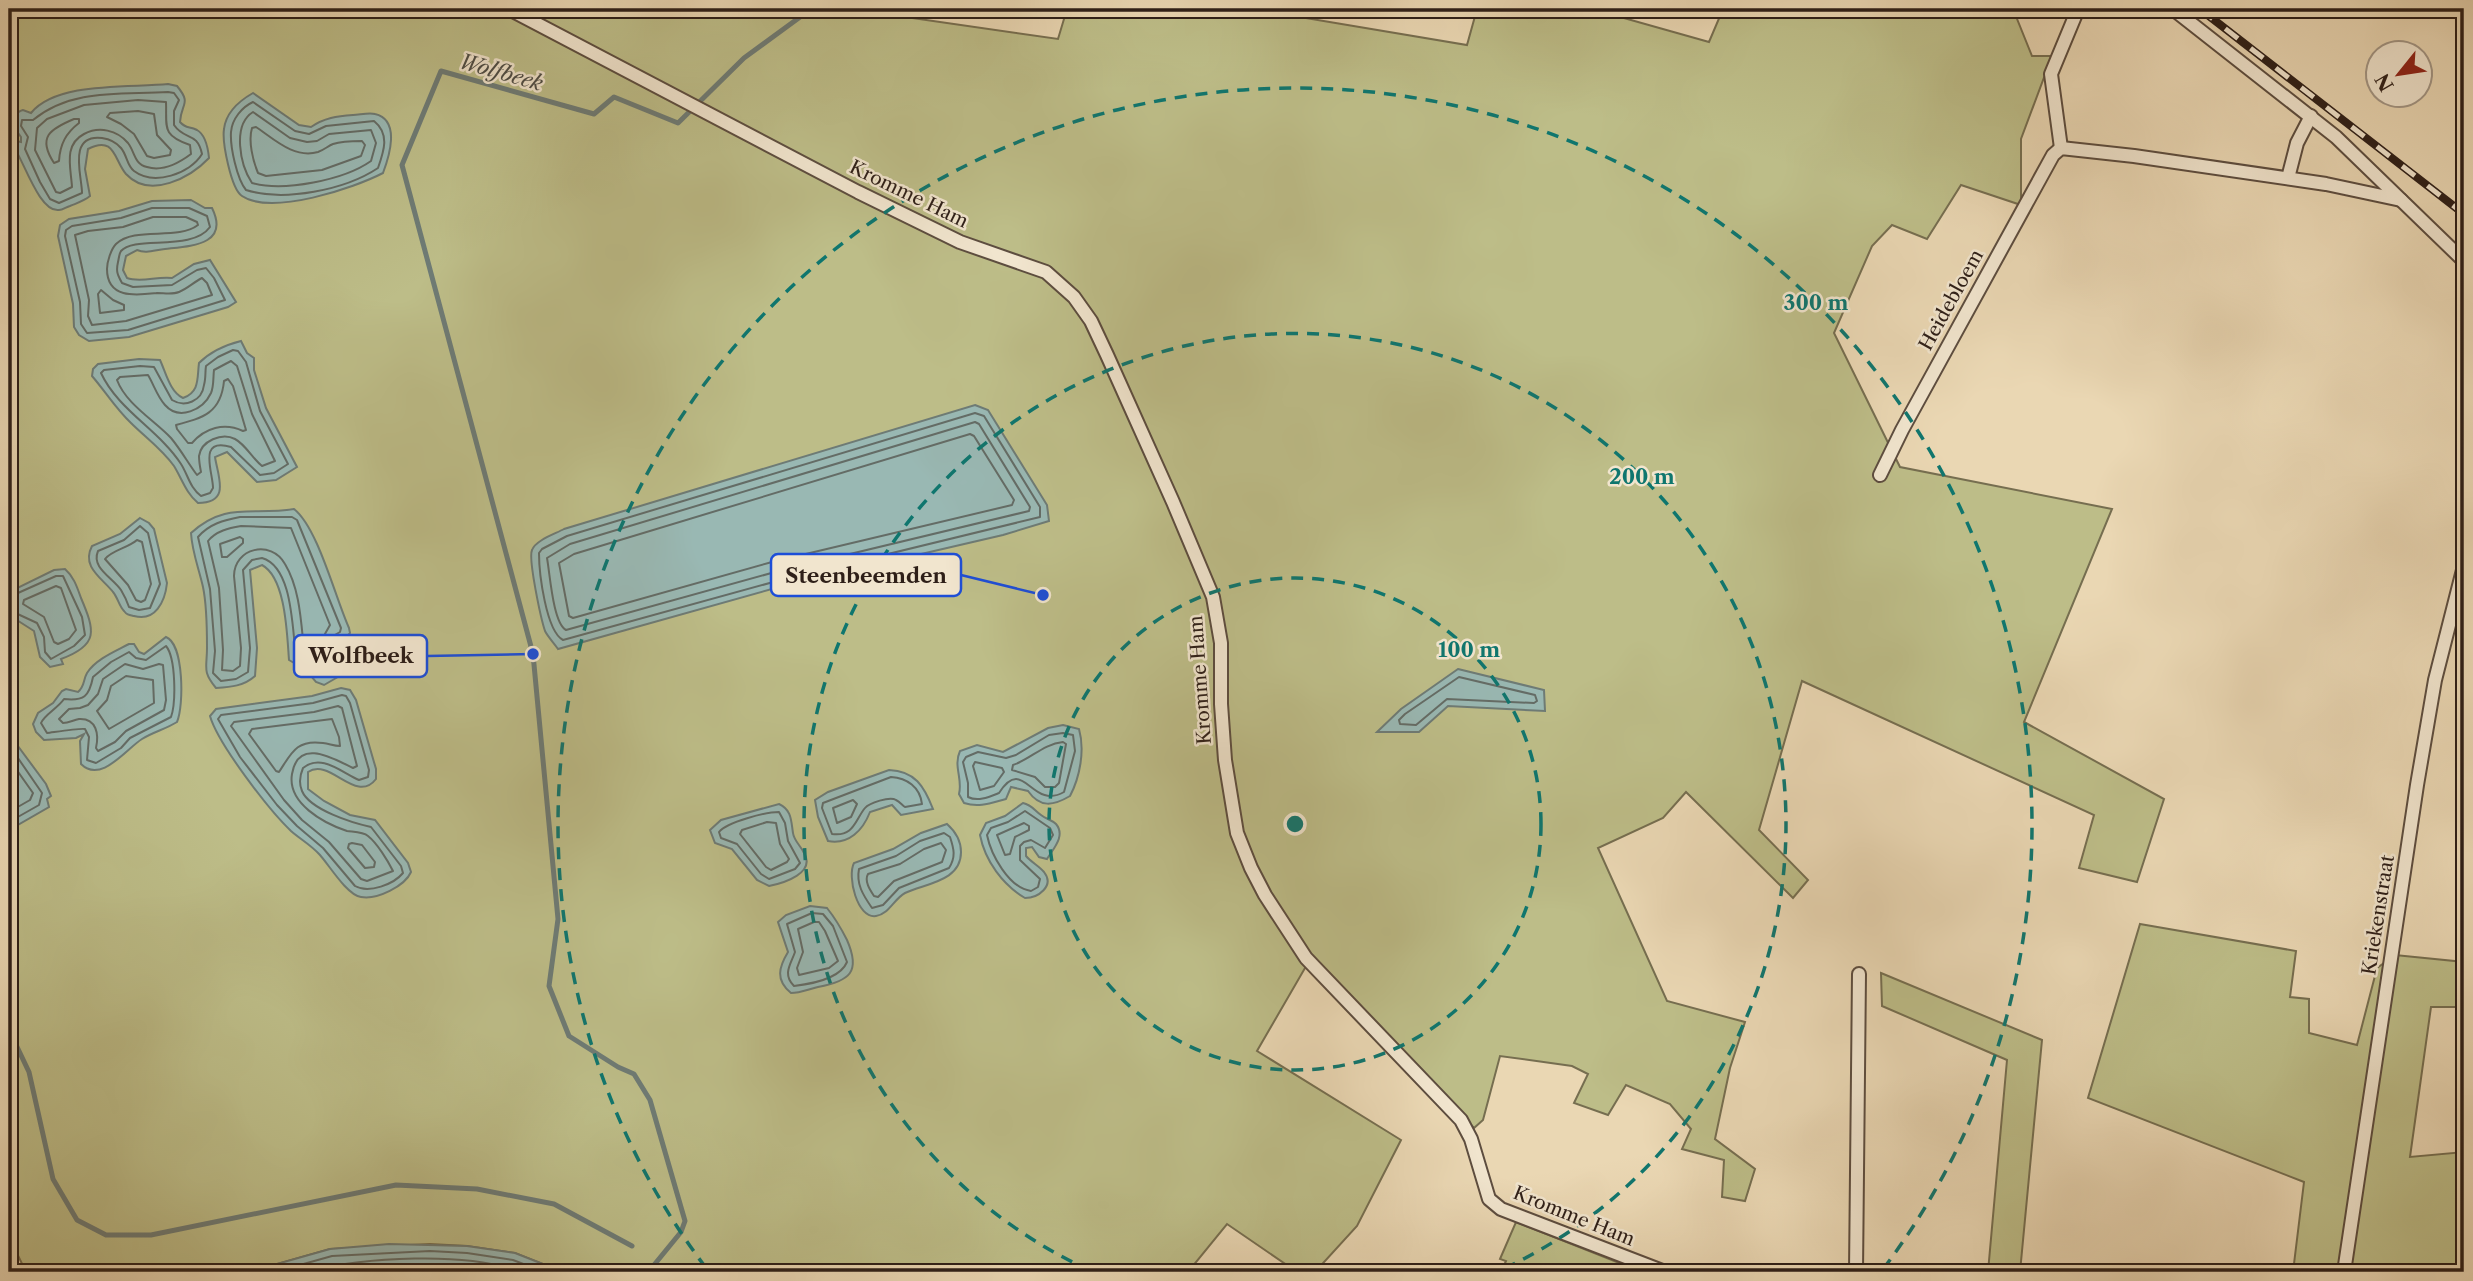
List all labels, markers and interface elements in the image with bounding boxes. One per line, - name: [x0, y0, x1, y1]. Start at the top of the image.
- north arrow: [2364, 38, 2434, 108]
- water label: Wolfbeek: [456, 48, 546, 96]
- text: N: [2371, 69, 2399, 95]
- street label: Kromme Ham: [846, 155, 972, 233]
- street label: Heidebloem: [1914, 245, 1988, 354]
- text: 300 m: [1784, 290, 1848, 315]
- text: 200 m: [1609, 464, 1675, 489]
- callout: Steenbeemden: [771, 554, 961, 596]
- text: Steenbeemden: [785, 563, 948, 588]
- street label: Kromme Ham: [1184, 614, 1216, 745]
- callout: Wolfbeek: [294, 635, 427, 677]
- text: 100 m: [1438, 637, 1500, 662]
- text: Wolfbeek: [307, 643, 415, 668]
- centre of rings: [1283, 812, 1307, 836]
- street label: Kriekenstraat: [2357, 853, 2399, 977]
- street label: Kromme Ham: [1510, 1181, 1638, 1251]

